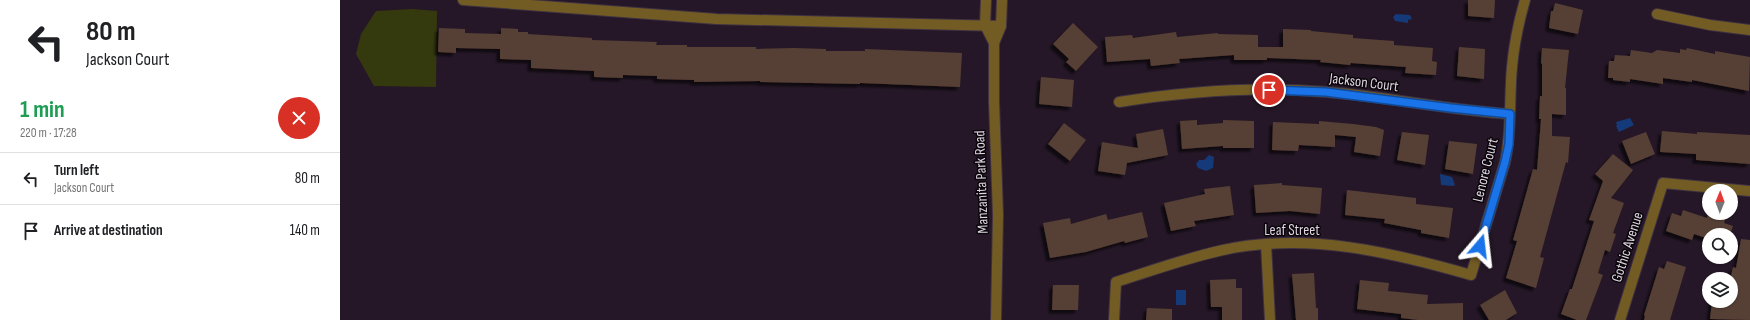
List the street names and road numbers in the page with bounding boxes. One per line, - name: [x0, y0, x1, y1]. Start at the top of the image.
- street label: Jackson Court: [1327, 69, 1400, 96]
- street label: Manzanita Park Road: [970, 130, 993, 234]
- street label: Lenore Court: [1468, 136, 1503, 204]
- street label: Gothic Avenue: [1607, 210, 1648, 285]
- street label: Leaf Street: [1264, 221, 1320, 240]

